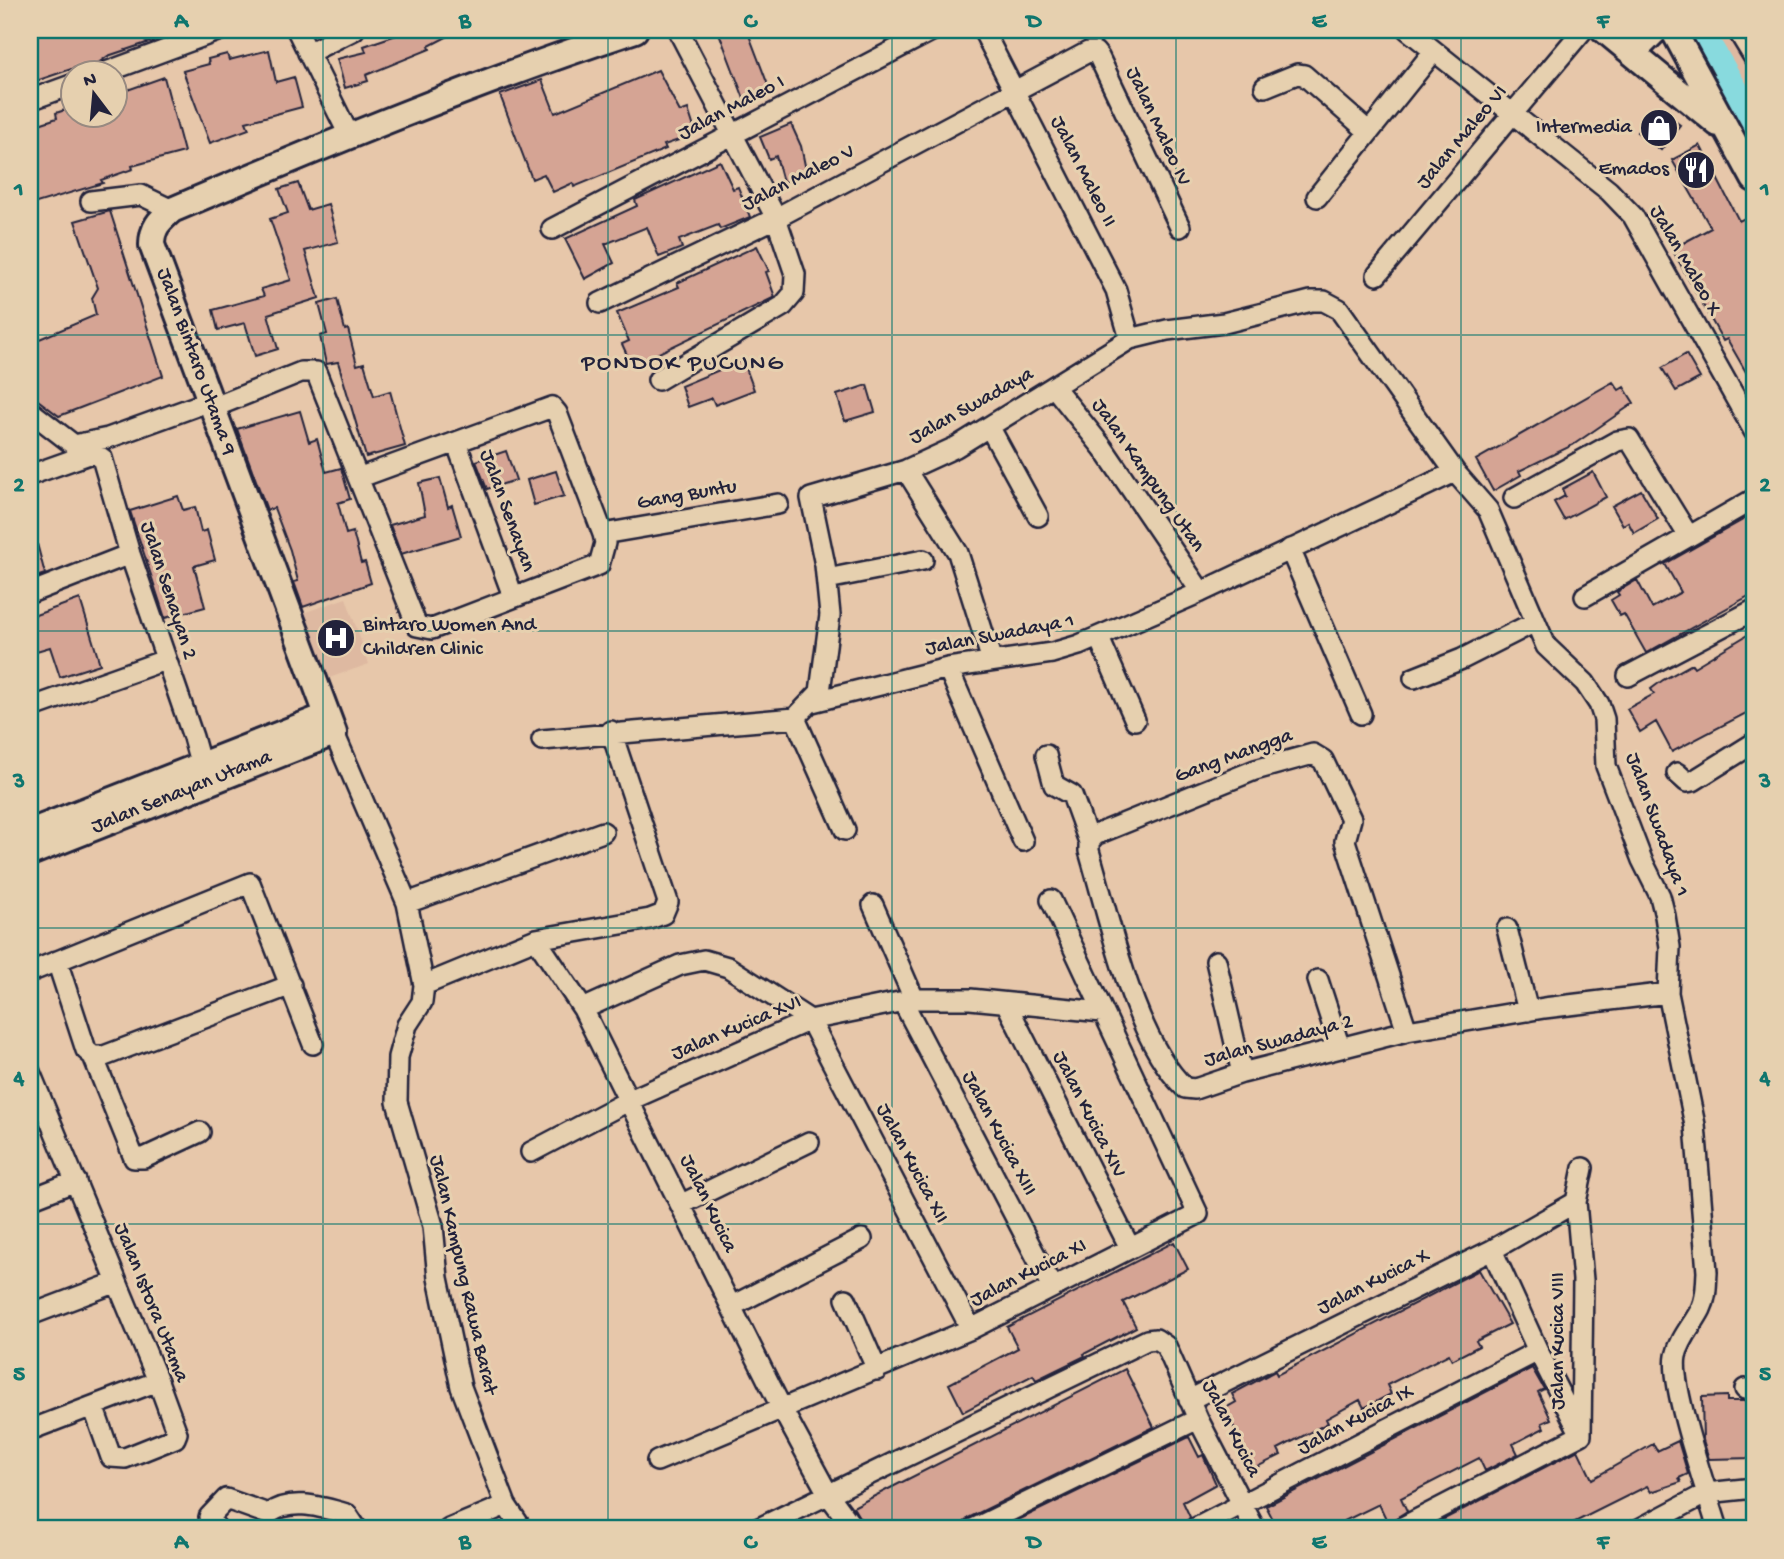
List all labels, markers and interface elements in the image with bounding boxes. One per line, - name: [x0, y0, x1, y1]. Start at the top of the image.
- text: A: [173, 9, 189, 36]
- text: B: [458, 9, 472, 36]
- text: C: [744, 9, 759, 36]
- text: D: [1025, 9, 1043, 36]
- text: E: [1312, 9, 1328, 36]
- text: F: [1596, 9, 1611, 36]
- north arrow: [60, 60, 130, 130]
- street label: Jalan Maleo IV: [1119, 64, 1195, 190]
- text: N: [81, 68, 99, 94]
- street label: Jalan Maleo I: [675, 71, 789, 147]
- street label: Jalan Maleo VI: [1412, 81, 1514, 195]
- shop icon: Intermedia: [1638, 107, 1680, 149]
- street label: Jalan Maleo II: [1043, 112, 1121, 232]
- place label: Intermedia: [1536, 116, 1633, 141]
- street label: Jalan Maleo V: [738, 140, 860, 218]
- restaurant icon: Emados: [1675, 149, 1717, 191]
- place label: Emados: [1598, 158, 1670, 183]
- text: 1: [13, 177, 24, 204]
- text: 1: [1759, 177, 1770, 204]
- street label: Jalan Maleo X: [1642, 202, 1726, 321]
- street label: Jalan Bintaro Utama 9: [150, 265, 241, 459]
- district label: PONDOK PUCUNG: [580, 350, 785, 379]
- street label: Jalan Swadaya: [906, 362, 1039, 451]
- street label: Jalan Kampung Utan: [1085, 394, 1209, 558]
- street label: Jalan Senayan: [472, 446, 540, 576]
- text: 2: [13, 473, 25, 500]
- text: 2: [1759, 473, 1771, 500]
- street label: Gang Buntu: [635, 475, 739, 517]
- street label: Jalan Senayan 2: [133, 519, 201, 663]
- street label: Jalan Swadaya 1: [923, 609, 1077, 663]
- place label: Bintaro Women And Children Clinic: [362, 614, 538, 663]
- hospital icon: Bintaro Women And Children Clinic: [315, 617, 357, 659]
- street label: Gang Mangga: [1172, 724, 1298, 790]
- street label: Jalan Senayan Utama: [88, 745, 277, 841]
- street label: Jalan Swadaya 1: [1618, 750, 1694, 900]
- text: 3: [12, 769, 25, 796]
- text: 3: [1758, 769, 1771, 796]
- street label: Jalan Kucica XVI: [668, 990, 806, 1068]
- street label: Jalan Swadaya 2: [1202, 1010, 1356, 1074]
- street label: Jalan Kucica XIV: [1045, 1048, 1131, 1182]
- text: 4: [13, 1066, 25, 1093]
- text: 4: [1759, 1066, 1771, 1093]
- street label: Jalan Kucica XIII: [955, 1068, 1041, 1200]
- street label: Jalan Kucica XII: [869, 1100, 953, 1228]
- street label: Jalan Kucica: [673, 1151, 742, 1258]
- street label: Jalan Kampung Rawa Barat: [422, 1153, 502, 1399]
- street label: Jalan Istora Utama: [107, 1220, 194, 1387]
- street label: Jalan Kucica XI: [967, 1234, 1091, 1314]
- street label: Jalan Kucica X: [1314, 1244, 1435, 1322]
- street label: Jalan Kucica VIII: [1547, 1272, 1572, 1410]
- text: 5: [13, 1362, 25, 1389]
- text: 5: [1759, 1362, 1771, 1389]
- street label: Jalan Kucica: [1195, 1376, 1266, 1483]
- street label: Jalan Kucica IX: [1294, 1380, 1419, 1462]
- text: A: [173, 1530, 189, 1557]
- text: B: [458, 1530, 472, 1557]
- text: C: [744, 1530, 759, 1557]
- text: D: [1025, 1530, 1043, 1557]
- text: E: [1312, 1530, 1328, 1557]
- text: F: [1596, 1530, 1611, 1557]

